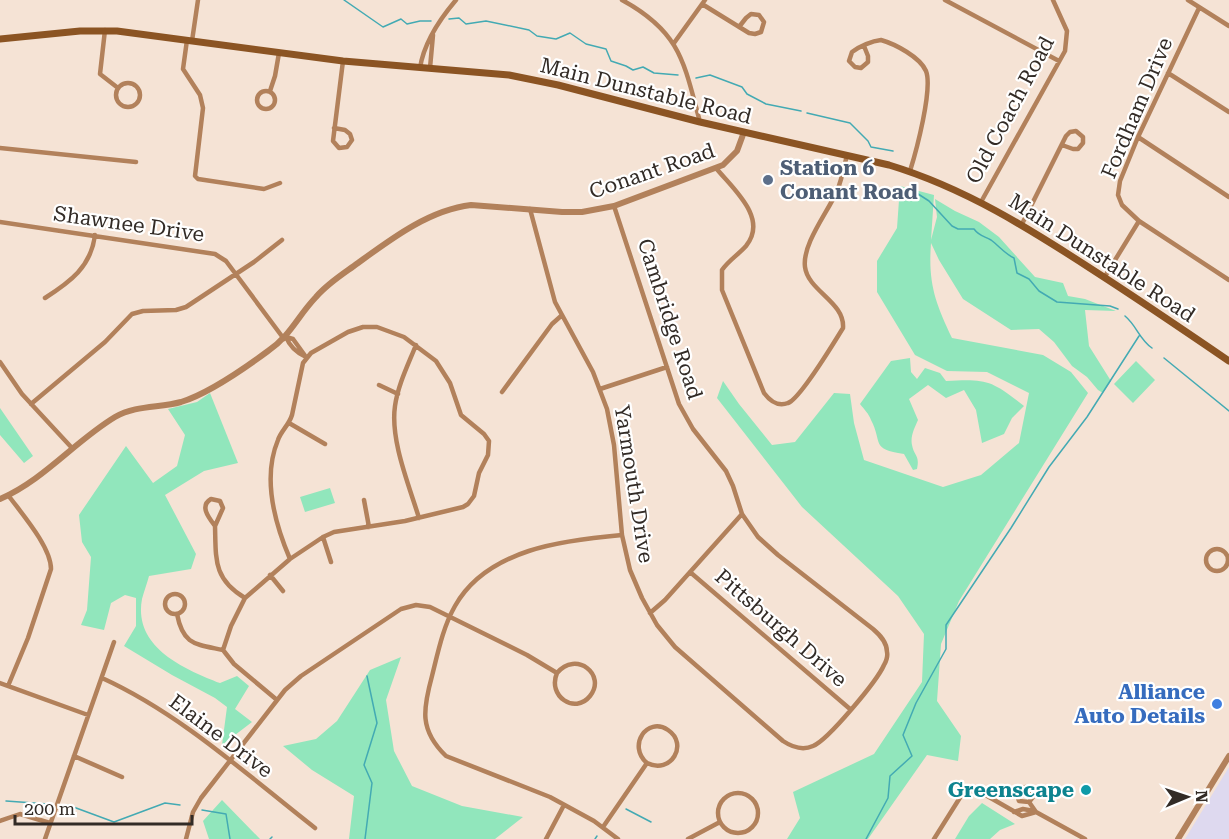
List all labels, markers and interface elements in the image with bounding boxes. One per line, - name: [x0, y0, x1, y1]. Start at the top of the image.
- street label: Old Coach Road: [961, 32, 1059, 188]
- street label: Fordham Drive: [1097, 34, 1177, 182]
- street label: Main Dunstable Road: [538, 53, 755, 129]
- street label: Conant Road: [586, 138, 718, 204]
- place label: Station 6 Conant Road: [780, 156, 918, 204]
- marker: Station 6 Conant Road: [761, 173, 775, 187]
- street label: Main Dunstable Road: [1004, 189, 1200, 327]
- street label: Shawnee Drive: [52, 202, 206, 246]
- street label: Cambridge Road: [633, 236, 707, 403]
- street label: Yarmouth Drive: [610, 403, 658, 565]
- street label: Pittsburgh Drive: [710, 564, 852, 692]
- place label: Alliance Auto Details: [1074, 680, 1205, 728]
- street label: Elaine Drive: [165, 689, 277, 783]
- marker: Alliance Auto Details: [1210, 697, 1224, 711]
- north arrow: [1157, 767, 1217, 827]
- place label: Greenscape: [948, 778, 1074, 802]
- marker: Greenscape: [1079, 783, 1093, 797]
- scale bar: [15, 788, 192, 826]
- text: N: [1192, 790, 1211, 803]
- text: 200 m: [24, 798, 75, 819]

